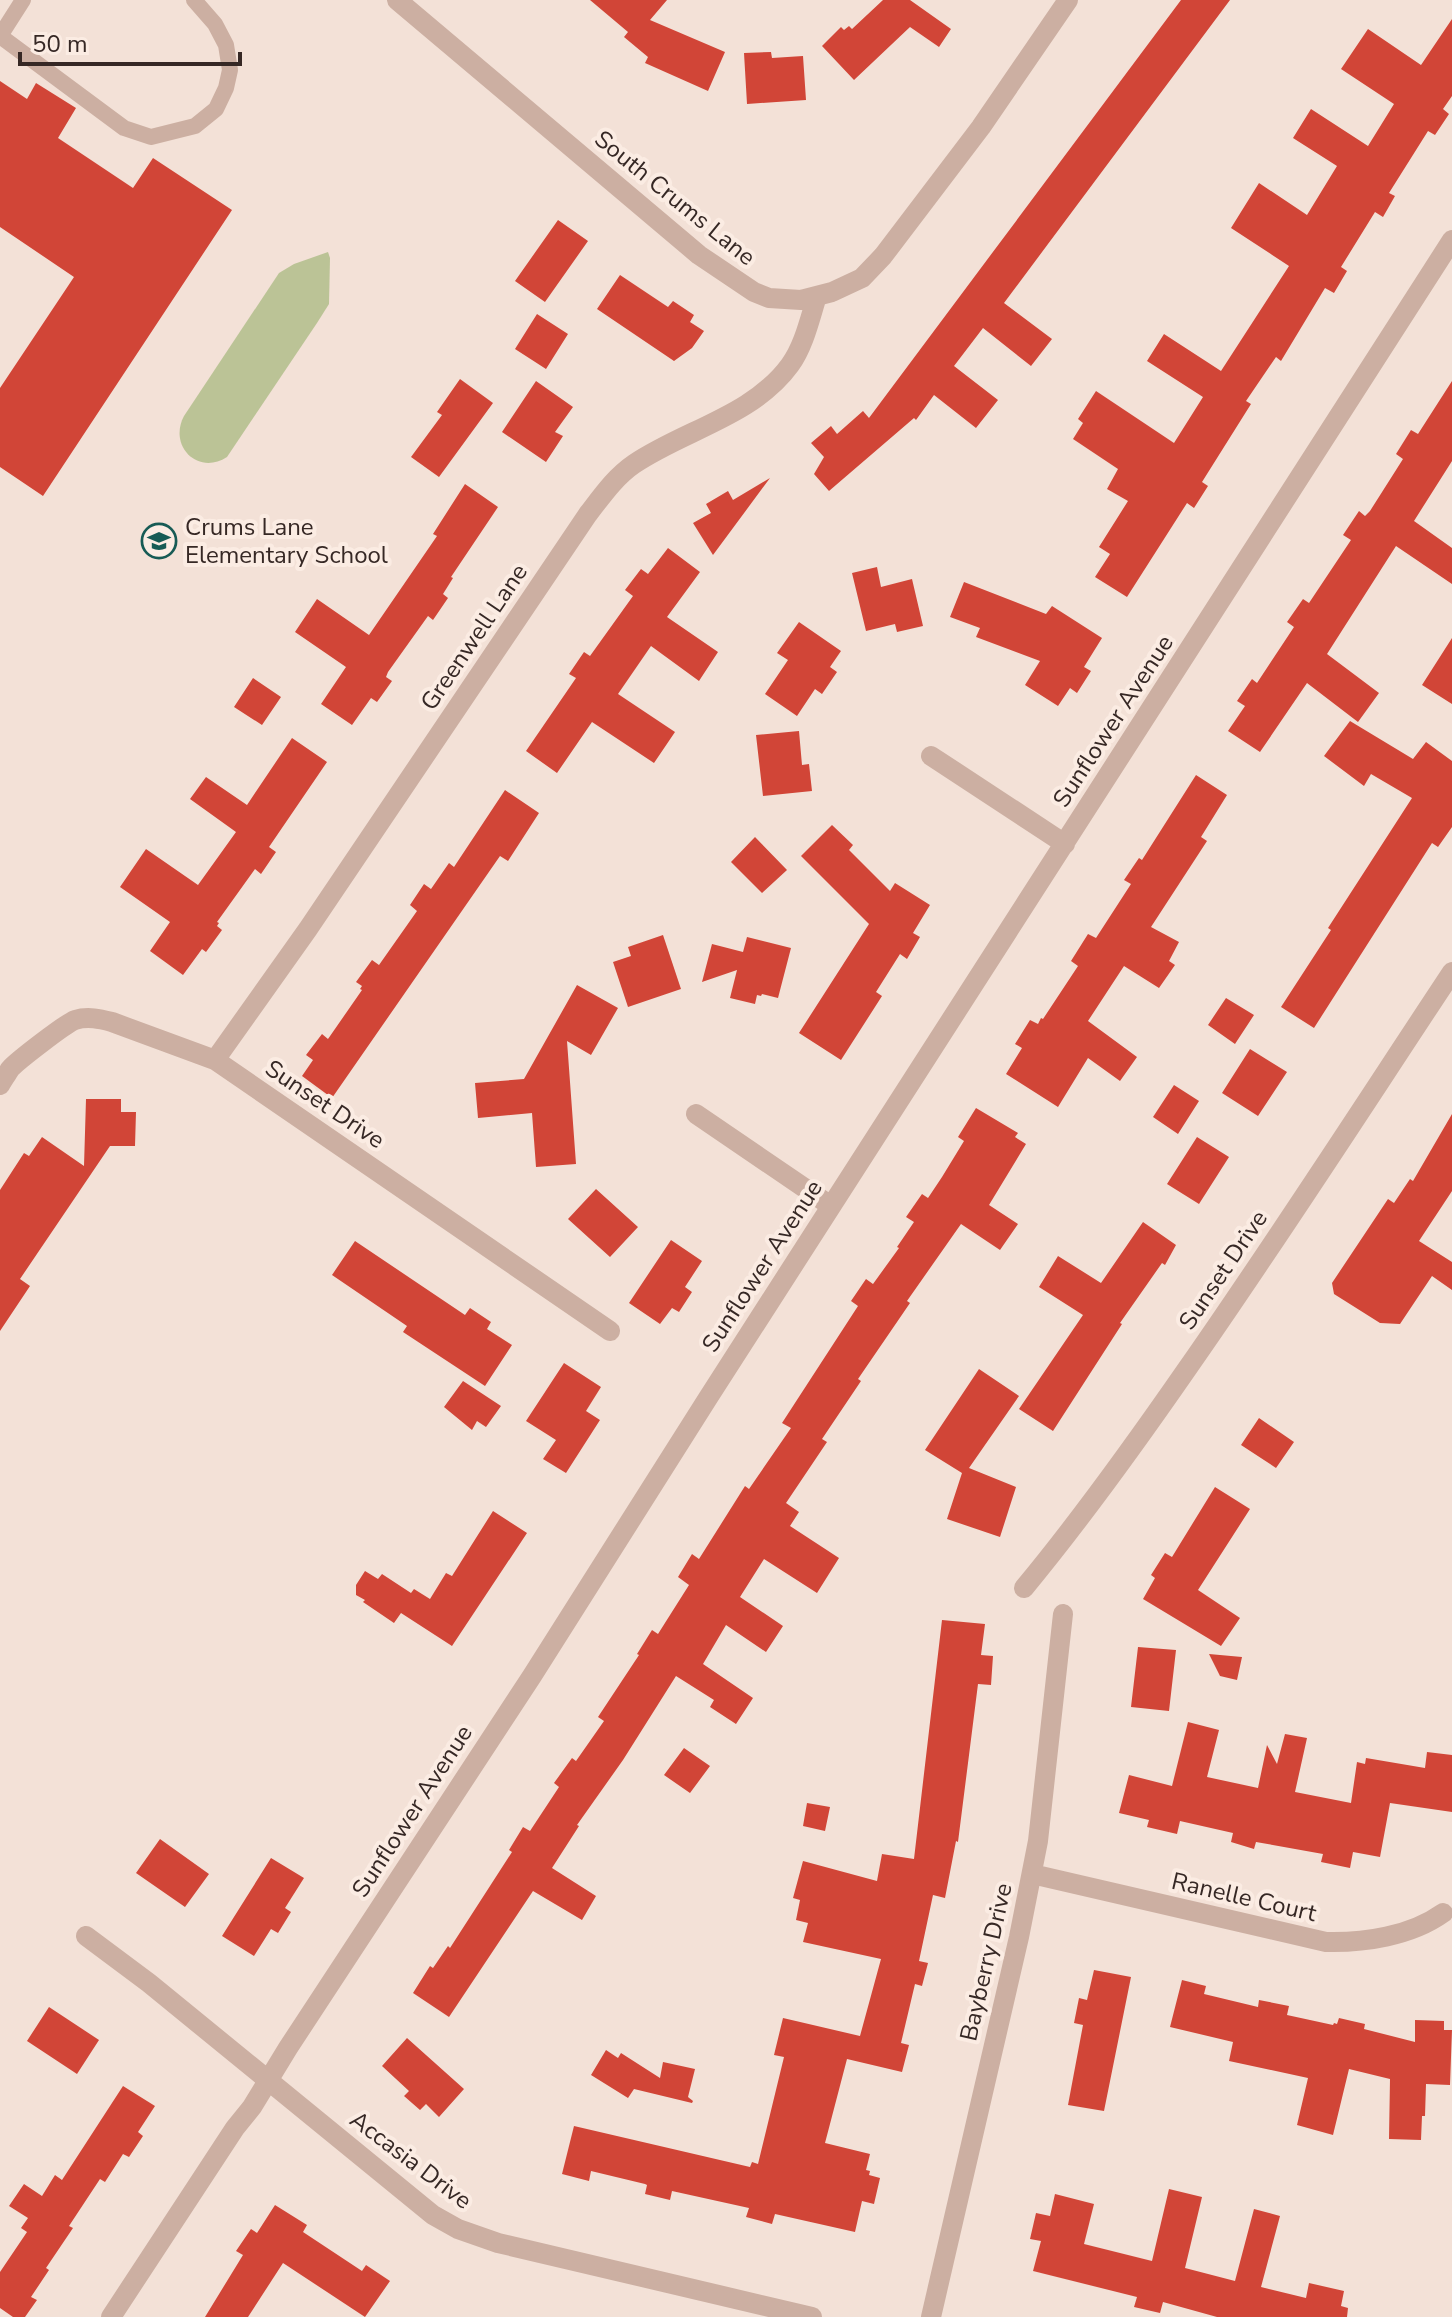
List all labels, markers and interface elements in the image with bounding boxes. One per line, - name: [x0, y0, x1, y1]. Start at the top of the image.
- scale bar: [20, 16, 240, 66]
- text: 50 m: [32, 28, 88, 60]
- street label: South Crums Lane: [588, 123, 762, 273]
- place label: Crums Lane Elementary School: [185, 511, 388, 571]
- school or university icon: Crums Lane Elementary School: [140, 522, 178, 560]
- street label: Greenwell Lane: [413, 557, 535, 717]
- street label: Sunflower Avenue: [1045, 629, 1181, 813]
- street label: Sunset Drive: [259, 1052, 391, 1156]
- street label: Sunflower Avenue: [694, 1174, 830, 1358]
- street label: Sunset Drive: [1171, 1204, 1275, 1336]
- street label: Sunflower Avenue: [344, 1719, 480, 1903]
- street label: Ranelle Court: [1168, 1865, 1320, 1929]
- street label: Bayberry Drive: [952, 1880, 1020, 2044]
- street label: Accasia Drive: [344, 2104, 478, 2216]

